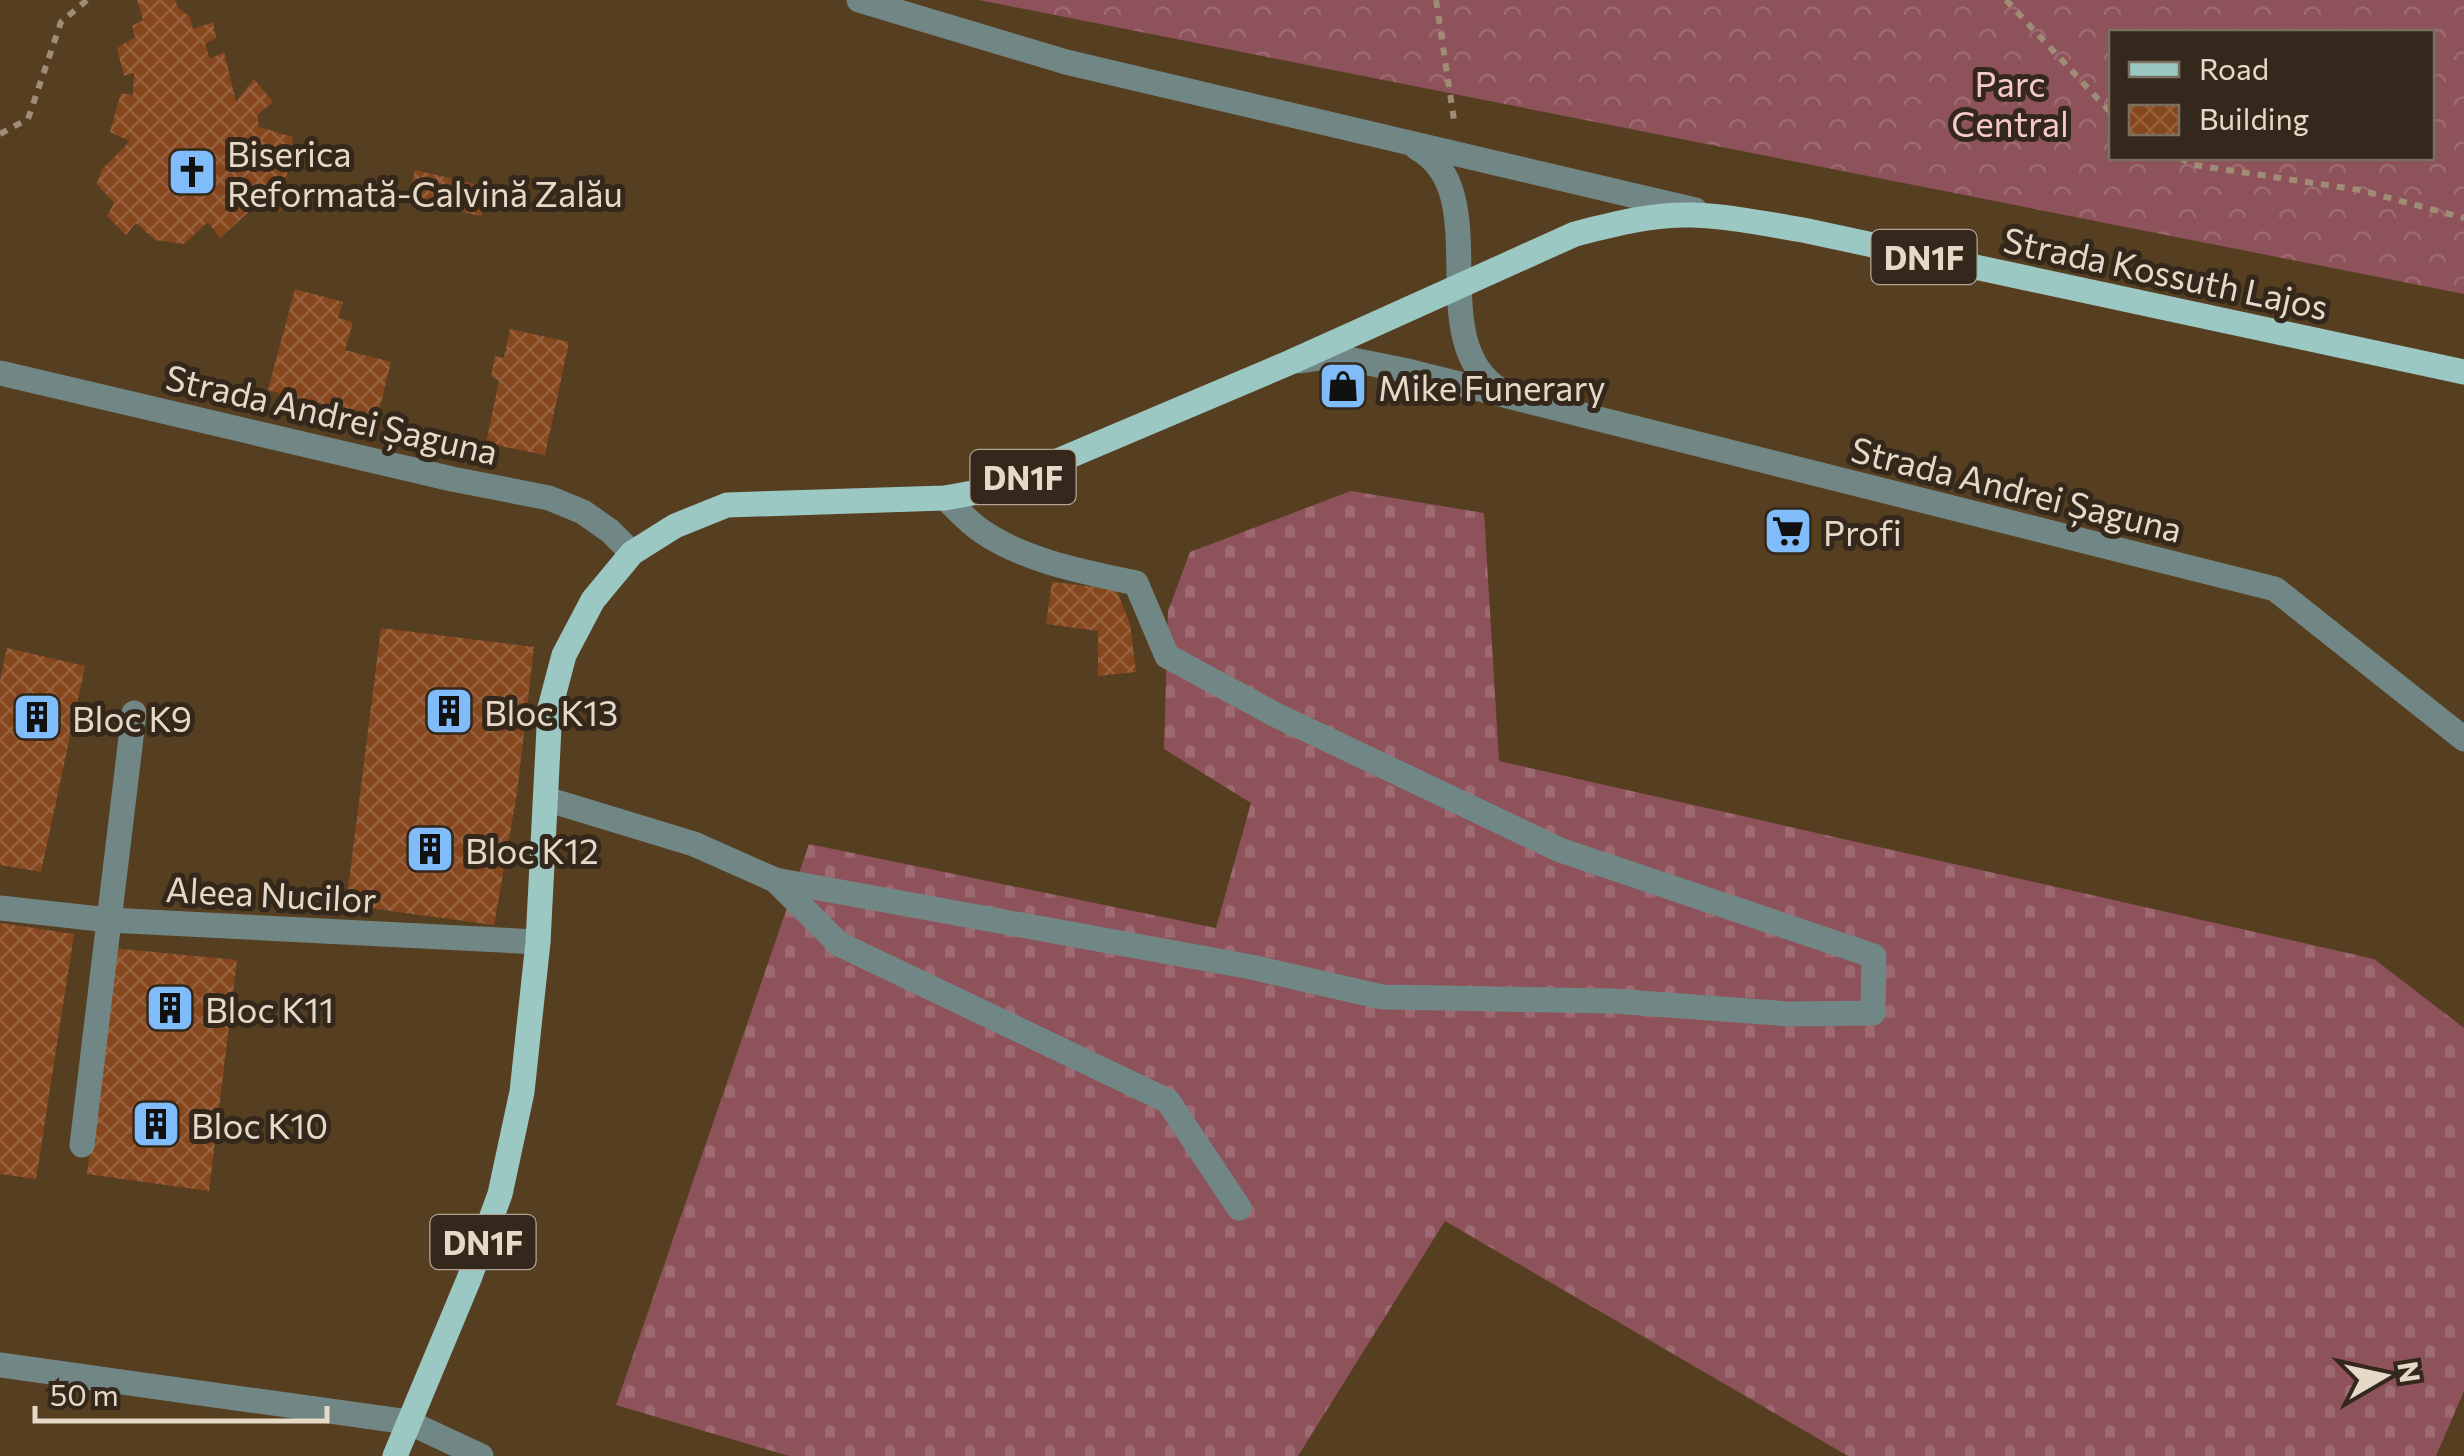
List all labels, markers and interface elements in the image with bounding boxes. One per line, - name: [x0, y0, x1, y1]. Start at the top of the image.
- legend: [2109, 30, 2434, 160]
- text: Road: [2199, 49, 2269, 86]
- park label: Parc Central: [1951, 61, 2069, 144]
- text: Building: [2199, 99, 2309, 136]
- place label: Biserica Reformată-Calvină Zalău: [227, 131, 623, 214]
- church icon: Biserica Reformată-Calvină Zalău: [166, 146, 218, 198]
- street label: Strada Kossuth Lajos: [2000, 217, 2332, 327]
- road number: DN1F: [1872, 230, 1976, 284]
- street label: Strada Andrei Șaguna: [161, 354, 502, 475]
- shop icon: Mike Funerary: [1317, 360, 1369, 412]
- place label: Mike Funerary: [1378, 365, 1606, 408]
- street label: Strada Andrei Șaguna: [1846, 426, 2187, 553]
- road number: DN1F: [970, 450, 1076, 504]
- supermarket icon: Profi: [1762, 505, 1814, 557]
- place label: Profi: [1823, 510, 1902, 553]
- building icon: Bloc K13: [423, 685, 475, 737]
- place label: Bloc K13: [484, 690, 618, 733]
- building icon: Bloc K9: [11, 691, 63, 743]
- place label: Bloc K9: [72, 696, 192, 739]
- building icon: Bloc K12: [404, 823, 456, 875]
- place label: Bloc K12: [465, 828, 599, 871]
- street label: Aleea Nucilor: [165, 866, 377, 920]
- building icon: Bloc K11: [144, 982, 196, 1034]
- place label: Bloc K11: [205, 987, 334, 1030]
- building icon: Bloc K10: [130, 1098, 182, 1150]
- place label: Bloc K10: [191, 1103, 328, 1146]
- road number: DN1F: [430, 1215, 536, 1269]
- north arrow: [2334, 1326, 2434, 1426]
- text: N: [2391, 1359, 2428, 1385]
- scale bar: [35, 1361, 328, 1423]
- text: 50 m: [50, 1375, 119, 1412]

